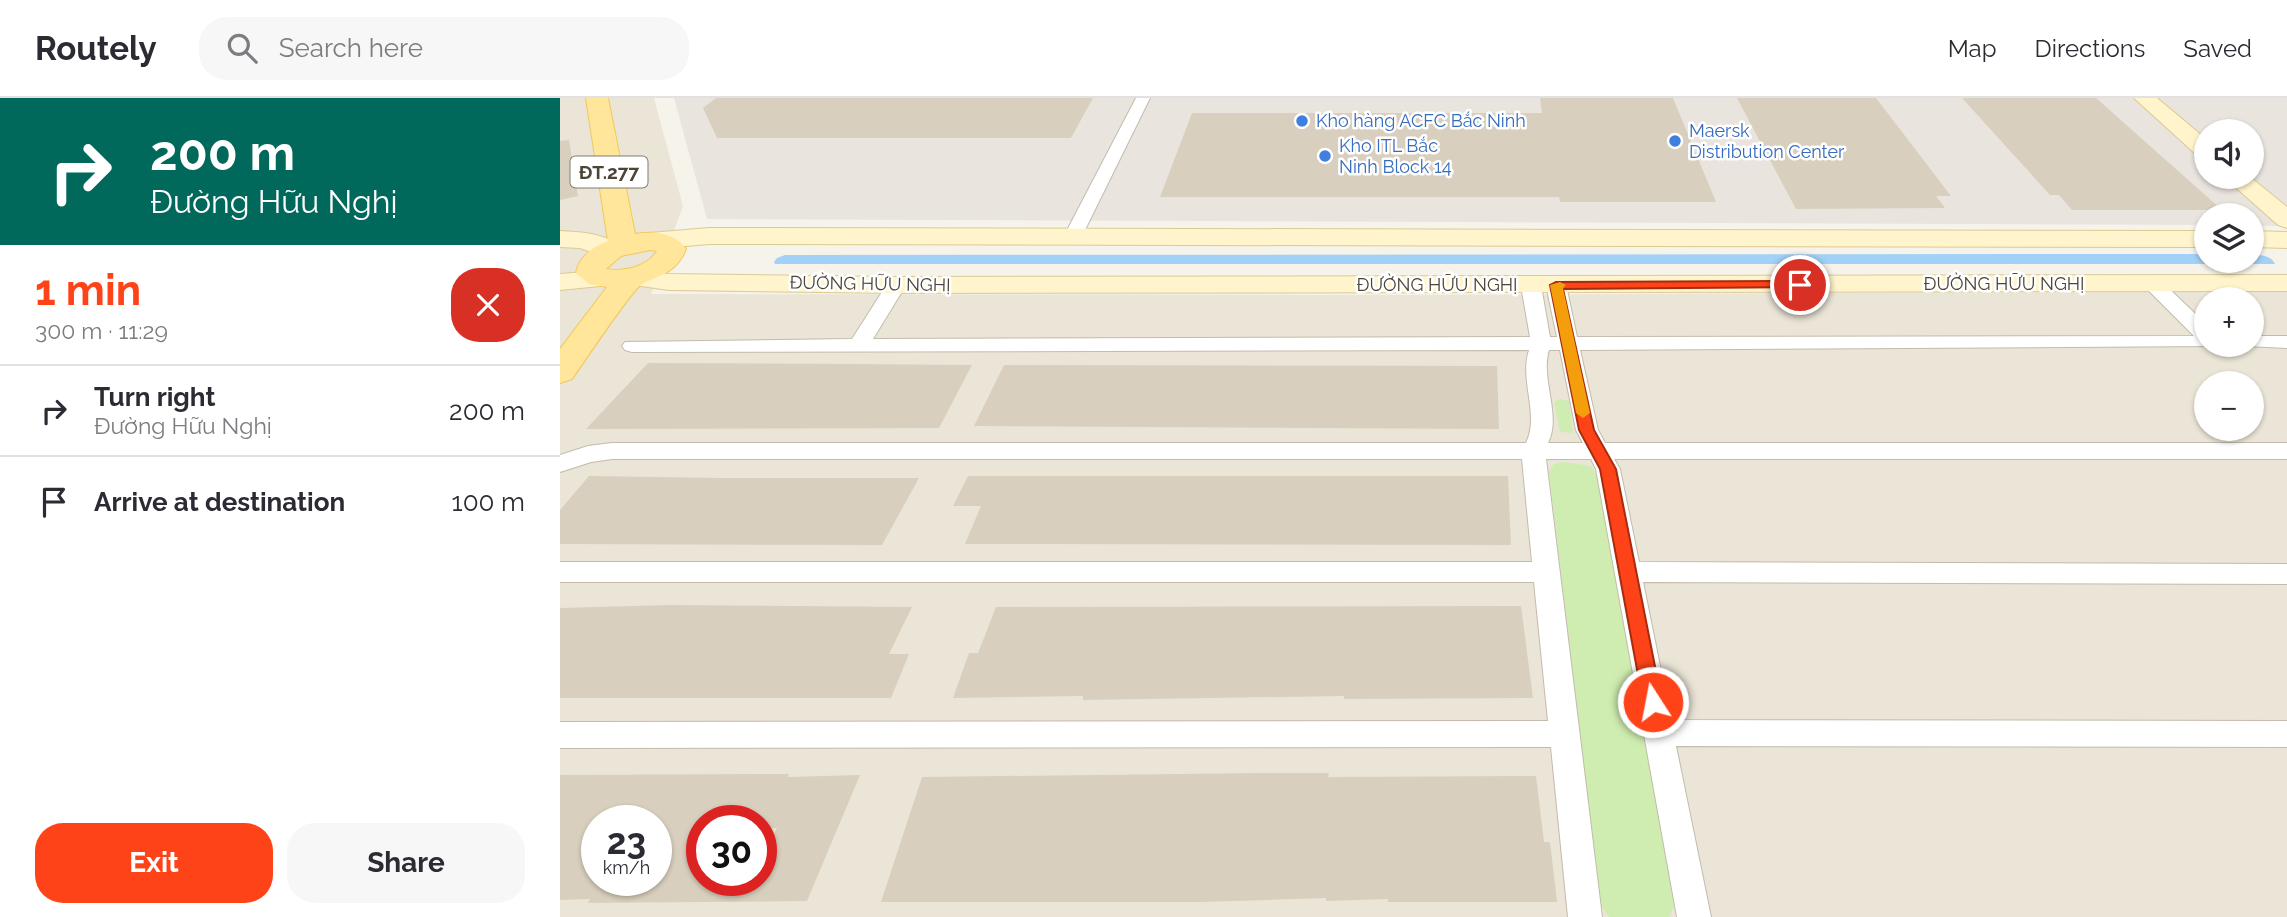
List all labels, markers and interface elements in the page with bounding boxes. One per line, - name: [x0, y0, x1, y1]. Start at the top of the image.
- search box: [199, 17, 689, 80]
- text: Routely: [35, 29, 157, 68]
- icon: search: [223, 29, 261, 67]
- text: Search here: [279, 33, 423, 63]
- text: Map: [1948, 34, 1997, 63]
- text: Directions: [2035, 34, 2145, 63]
- text: Saved: [2183, 34, 2252, 63]
- place label: Kho hàng ACFC Bắc Ninh: [1316, 110, 1526, 131]
- marker: Kho hàng ACFC Bắc Ninh: [1294, 113, 1310, 129]
- map controls: [2194, 119, 2264, 441]
- button: sound: [2194, 119, 2264, 189]
- place label: Maersk Distribution Center: [1689, 120, 1845, 162]
- text: 200 m: [150, 124, 295, 181]
- icon: right: [35, 126, 126, 217]
- marker: Maersk Distribution Center: [1667, 133, 1683, 149]
- place label: Kho ITL Bắc Ninh Block 14: [1339, 135, 1452, 177]
- marker: Kho ITL Bắc Ninh Block 14: [1317, 148, 1333, 164]
- road number: ĐT.277: [570, 156, 648, 188]
- text: Đường Hữu Nghị: [150, 183, 397, 220]
- button: layers: [2194, 203, 2264, 273]
- pin: [1770, 255, 1830, 315]
- text: 1 min: [35, 266, 141, 315]
- icon: arrive: [1781, 266, 1819, 304]
- button: close: [451, 268, 525, 342]
- street label: ĐƯỜNG HỮU NGHỊ: [789, 271, 951, 295]
- street label: ĐƯỜNG HỮU NGHỊ: [1923, 272, 2085, 294]
- street label: ĐƯỜNG HỮU NGHỊ: [1356, 273, 1518, 295]
- button: +: [2194, 287, 2264, 357]
- text: 300 m · 11:29: [35, 317, 168, 344]
- button: −: [2194, 371, 2264, 441]
- text: Turn right: [94, 382, 215, 412]
- icon: right: [35, 392, 73, 430]
- text: 200 m: [449, 396, 525, 426]
- text: Đường Hữu Nghị: [94, 412, 272, 439]
- icon: arrive: [35, 483, 73, 521]
- text: Arrive at destination: [94, 487, 345, 517]
- text: 100 m: [452, 487, 525, 517]
- position arrow: [1616, 665, 1690, 739]
- speed limit sign: 30: [686, 805, 777, 896]
- text: 23: [607, 821, 646, 862]
- button: Exit: [35, 823, 273, 903]
- button: Share: [287, 823, 525, 903]
- text: km/h: [603, 857, 650, 878]

